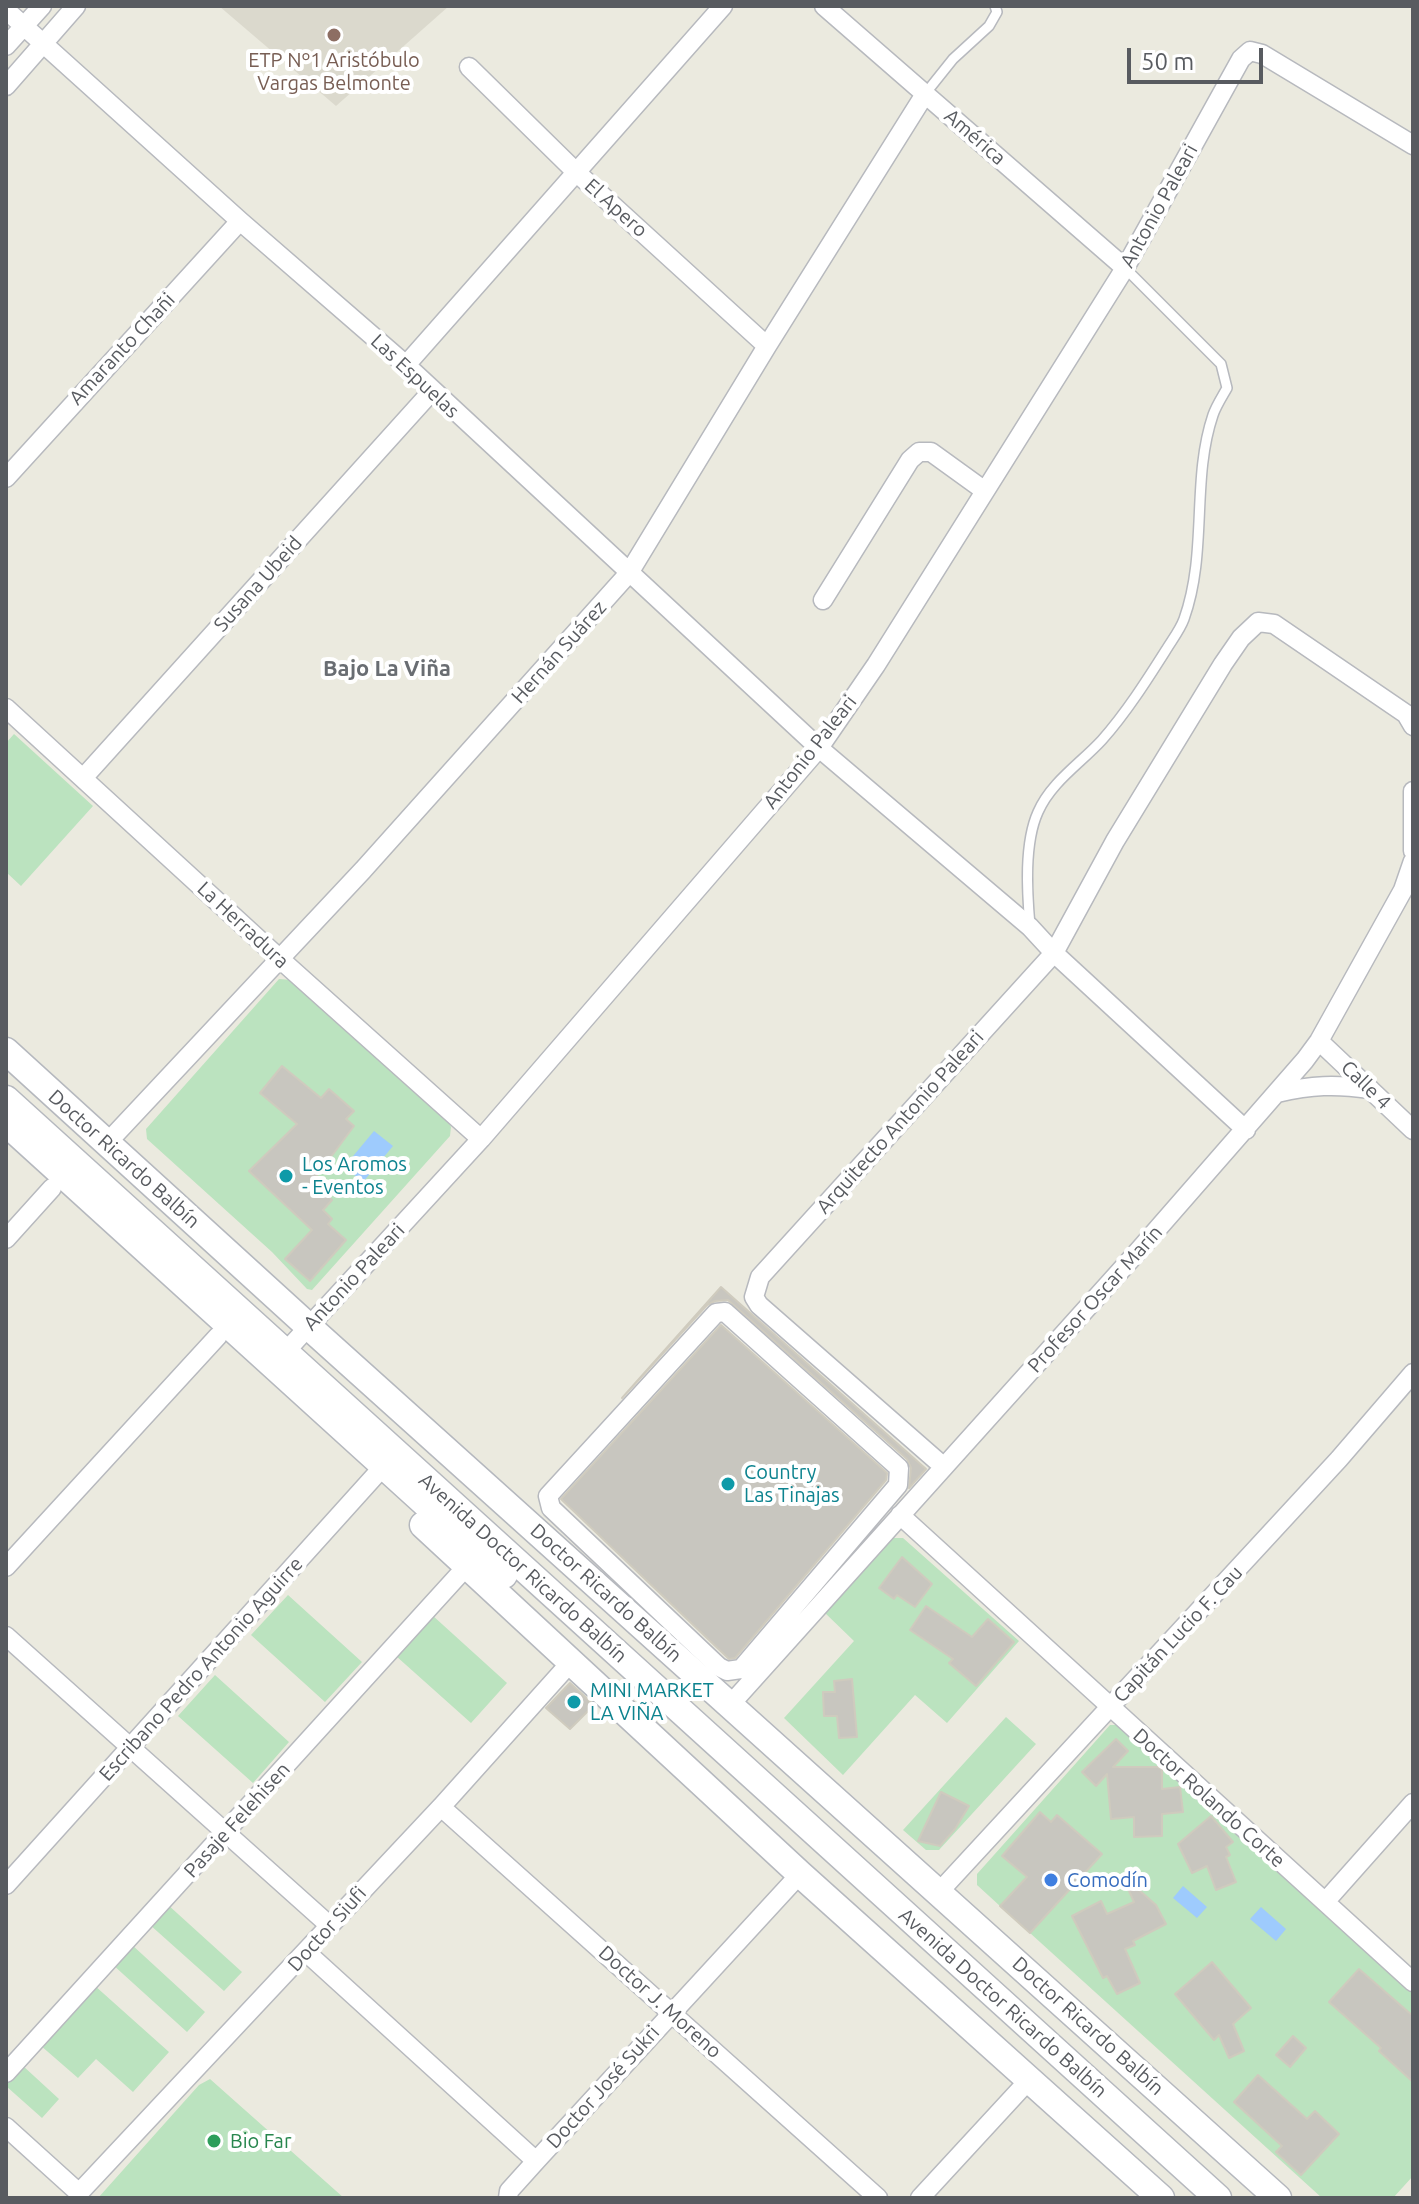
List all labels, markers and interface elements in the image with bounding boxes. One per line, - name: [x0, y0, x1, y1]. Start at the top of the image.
- marker: ETP Nº1 Aristóbulo Vargas Belmonte: [325, 26, 343, 44]
- scale bar: [1131, 32, 1267, 82]
- place label: ETP Nº1 Aristóbulo Vargas Belmonte: [248, 48, 420, 95]
- text: 50 m: [1141, 48, 1194, 75]
- street label: América: [939, 104, 1011, 170]
- street label: Antonio Paleari: [1115, 140, 1203, 272]
- street label: El Apero: [580, 174, 652, 242]
- street label: Amaranto Chañi: [64, 288, 180, 410]
- street label: Las Espuelas: [366, 329, 464, 423]
- street label: Susana Ubeid: [209, 531, 307, 637]
- street label: Hernán Suárez: [507, 596, 611, 708]
- district label: Bajo La Viña: [323, 656, 451, 682]
- street label: Antonio Paleari: [758, 690, 862, 814]
- street label: La Herradura: [192, 877, 294, 973]
- street label: Arquitecto Antonio Paleari: [811, 1025, 989, 1219]
- street label: Calle 4: [1336, 1056, 1396, 1114]
- street label: Doctor Ricardo Balbín: [43, 1085, 205, 1233]
- place label: Los Aromos - Eventos: [302, 1152, 407, 1199]
- marker: Los Aromos - Eventos: [277, 1167, 295, 1185]
- street label: Antonio Paleari: [298, 1219, 410, 1335]
- street label: Profesor Oscar Marín: [1023, 1220, 1167, 1378]
- place label: Country Las Tinajas: [744, 1460, 840, 1507]
- street label: Avenida Doctor Ricardo Balbín: [414, 1468, 632, 1668]
- marker: Country Las Tinajas: [719, 1475, 737, 1493]
- street label: Doctor Ricardo Balbín: [525, 1519, 687, 1667]
- street label: Escribano Pedro Antonio Aguirre: [94, 1552, 308, 1786]
- street label: Capitán Lucio F. Cau: [1108, 1561, 1248, 1707]
- place label: MINI MARKET LA VIÑA: [590, 1678, 714, 1725]
- marker: MINI MARKET LA VIÑA: [565, 1693, 583, 1711]
- street label: Doctor Rolando Corte: [1128, 1723, 1290, 1873]
- street label: Pasaje Felehisen: [179, 1757, 295, 1883]
- place label: Comodín: [1067, 1868, 1148, 1892]
- marker: Comodín: [1042, 1871, 1060, 1889]
- street label: Doctor Siufi: [283, 1882, 371, 1976]
- street label: Avenida Doctor Ricardo Balbín: [894, 1903, 1112, 2103]
- street label: Doctor J. Moreno: [594, 1941, 726, 2063]
- street label: Doctor Ricardo Balbín: [1007, 1952, 1169, 2100]
- street label: Doctor José Sukri: [542, 2021, 664, 2153]
- place label: Bio Far: [230, 2129, 291, 2153]
- marker: Bio Far: [205, 2132, 223, 2150]

